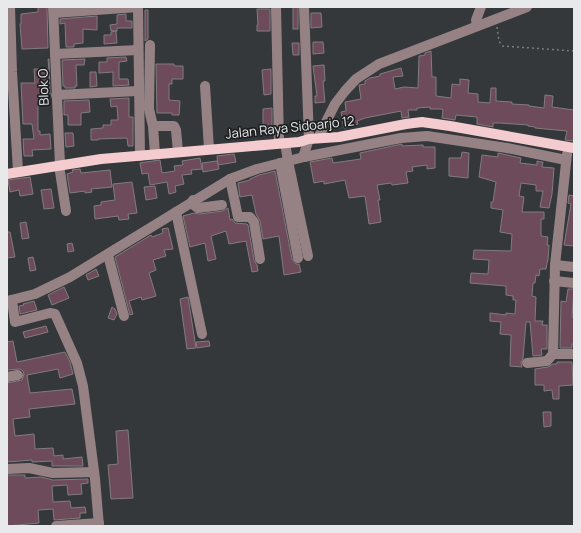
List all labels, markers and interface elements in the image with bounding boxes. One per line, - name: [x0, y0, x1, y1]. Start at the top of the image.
- street label: Blok O: [33, 68, 53, 106]
- street label: Jalan Raya Sidoarjo 12: [225, 111, 355, 143]

